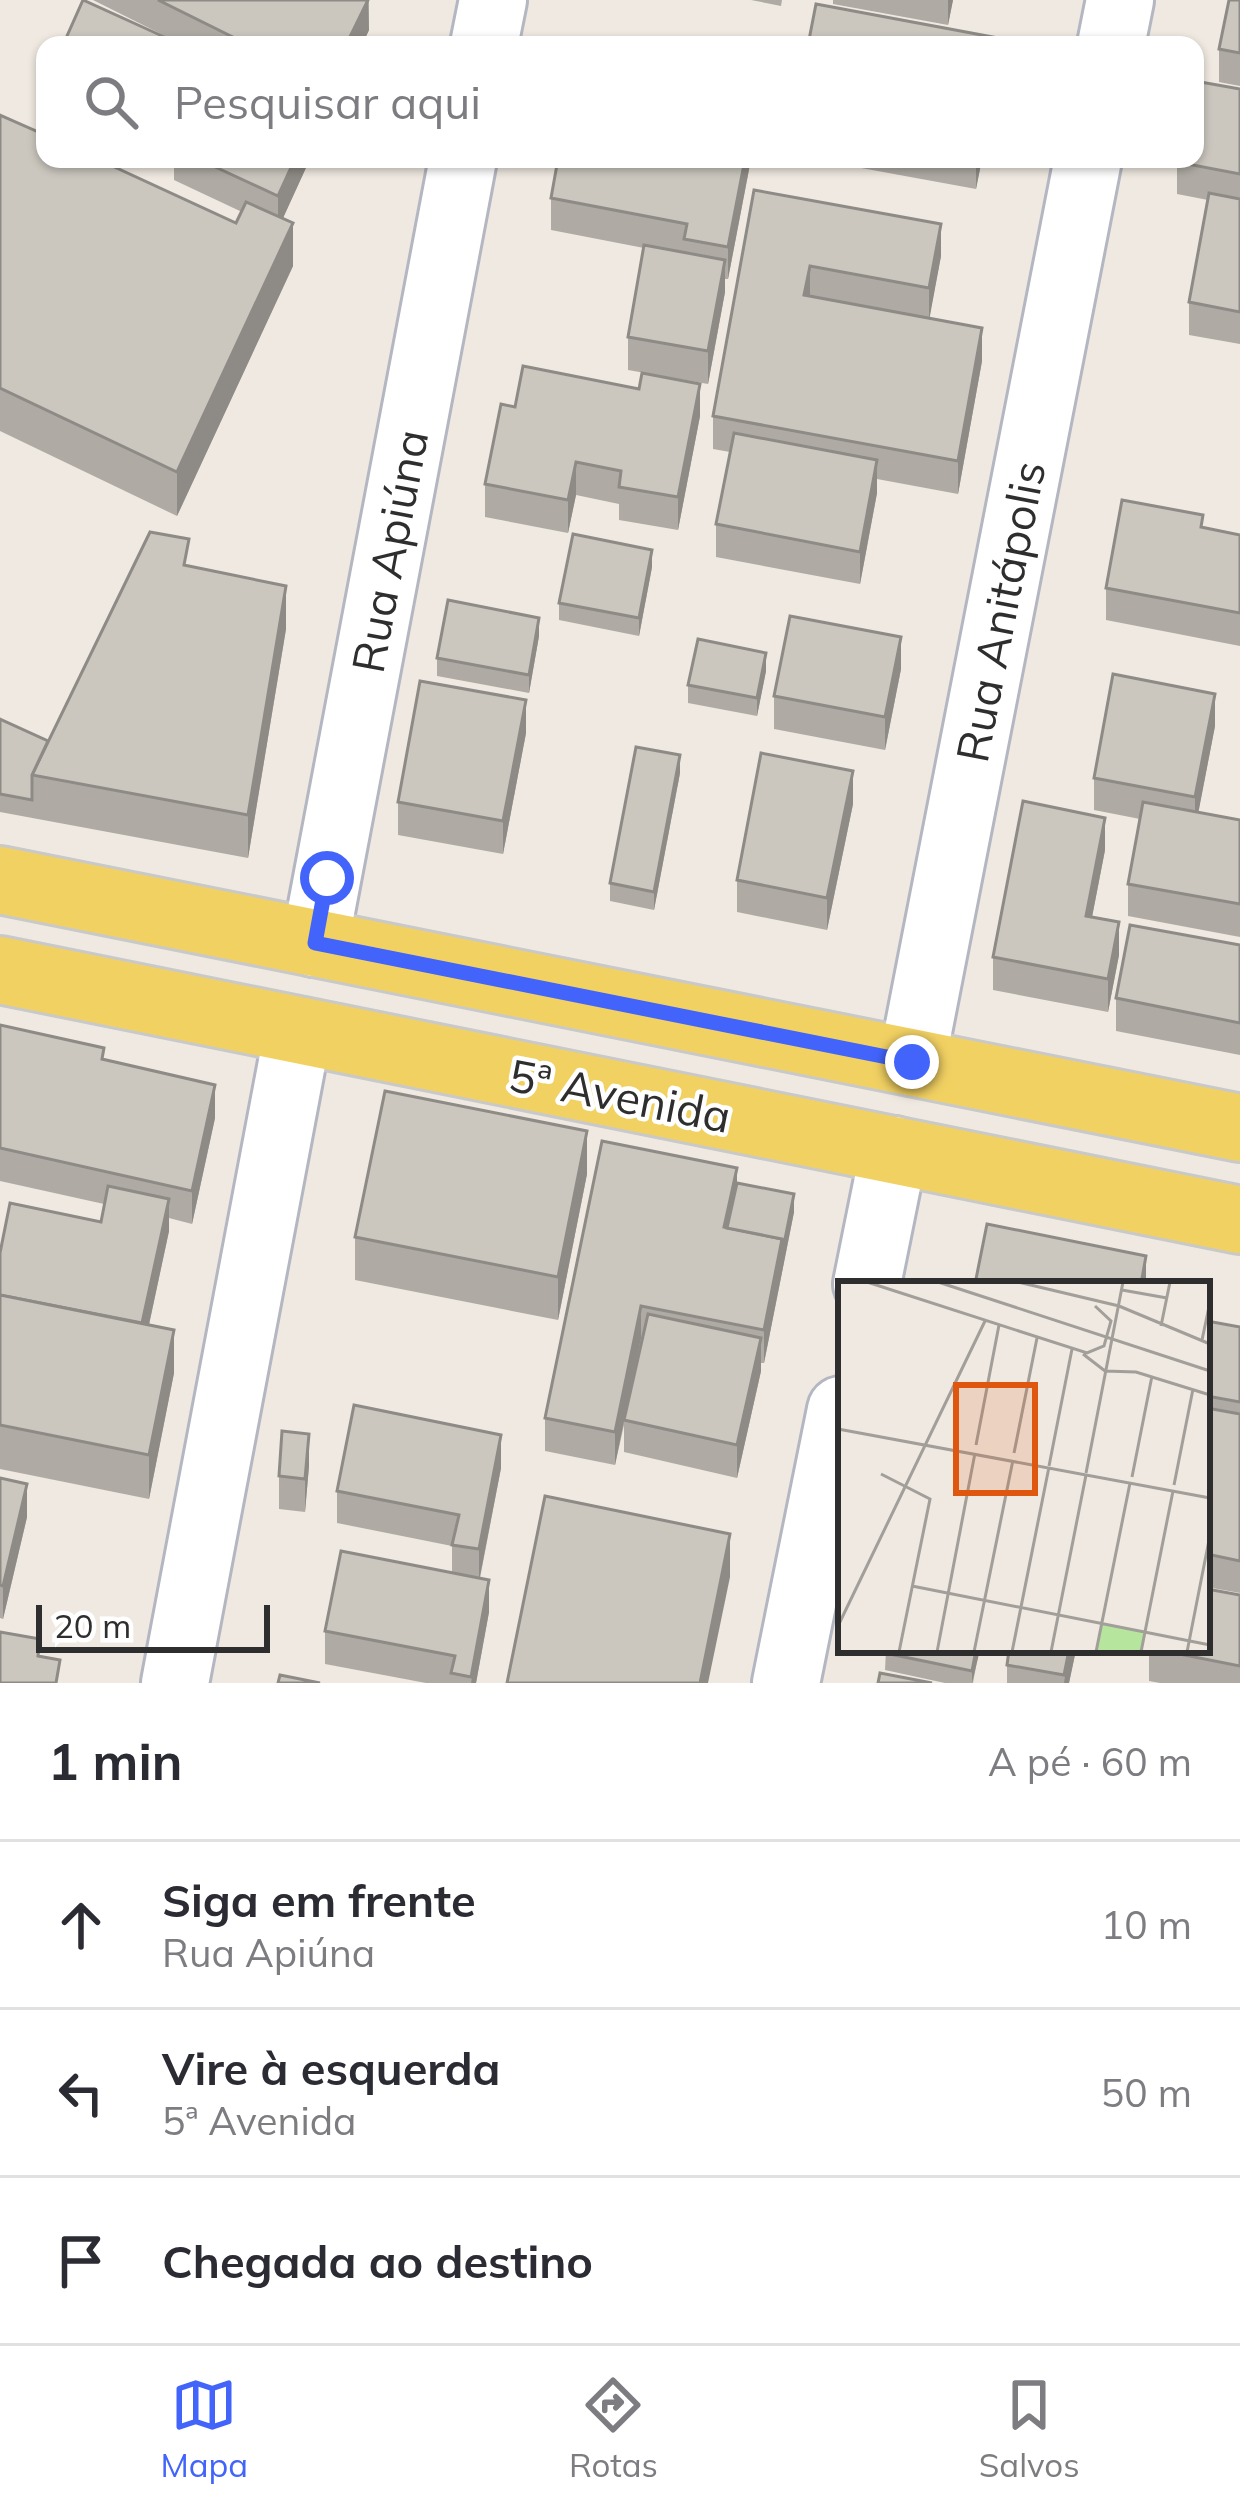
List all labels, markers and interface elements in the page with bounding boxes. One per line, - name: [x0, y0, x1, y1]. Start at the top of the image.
- search box: [36, 36, 1204, 168]
- icon: search: [78, 69, 144, 135]
- text: Pesquisar aqui: [174, 74, 481, 130]
- street label: Rua Apiúna: [339, 425, 439, 677]
- street label: Rua Anitápolis: [943, 456, 1056, 767]
- route start: [300, 851, 354, 905]
- route end: [885, 1035, 939, 1089]
- street label: 5ª Avenida: [505, 1046, 735, 1144]
- inset map: [838, 1281, 1210, 1653]
- scale bar: [36, 1599, 270, 1652]
- text: 20 m: [54, 1605, 131, 1646]
- text: 1 min: [48, 1729, 183, 1793]
- text: A pé · 60 m: [988, 1737, 1192, 1786]
- text: Siga em frente: [162, 1872, 476, 1928]
- icon: ahead: [48, 1892, 114, 1958]
- text: 10 m: [1101, 1900, 1192, 1949]
- text: Rua Apiúna: [162, 1928, 375, 1977]
- text: Vire à esquerda: [162, 2040, 500, 2096]
- icon: left: [48, 2060, 114, 2126]
- text: 50 m: [1101, 2068, 1192, 2117]
- text: 5ª Avenida: [162, 2096, 357, 2145]
- icon: arrive: [48, 2228, 114, 2294]
- text: Chegada ao destino: [162, 2233, 593, 2289]
- tab: Mapa: [160, 2372, 248, 2485]
- tab: Rotas: [569, 2372, 658, 2485]
- tab: Salvos: [979, 2372, 1080, 2485]

